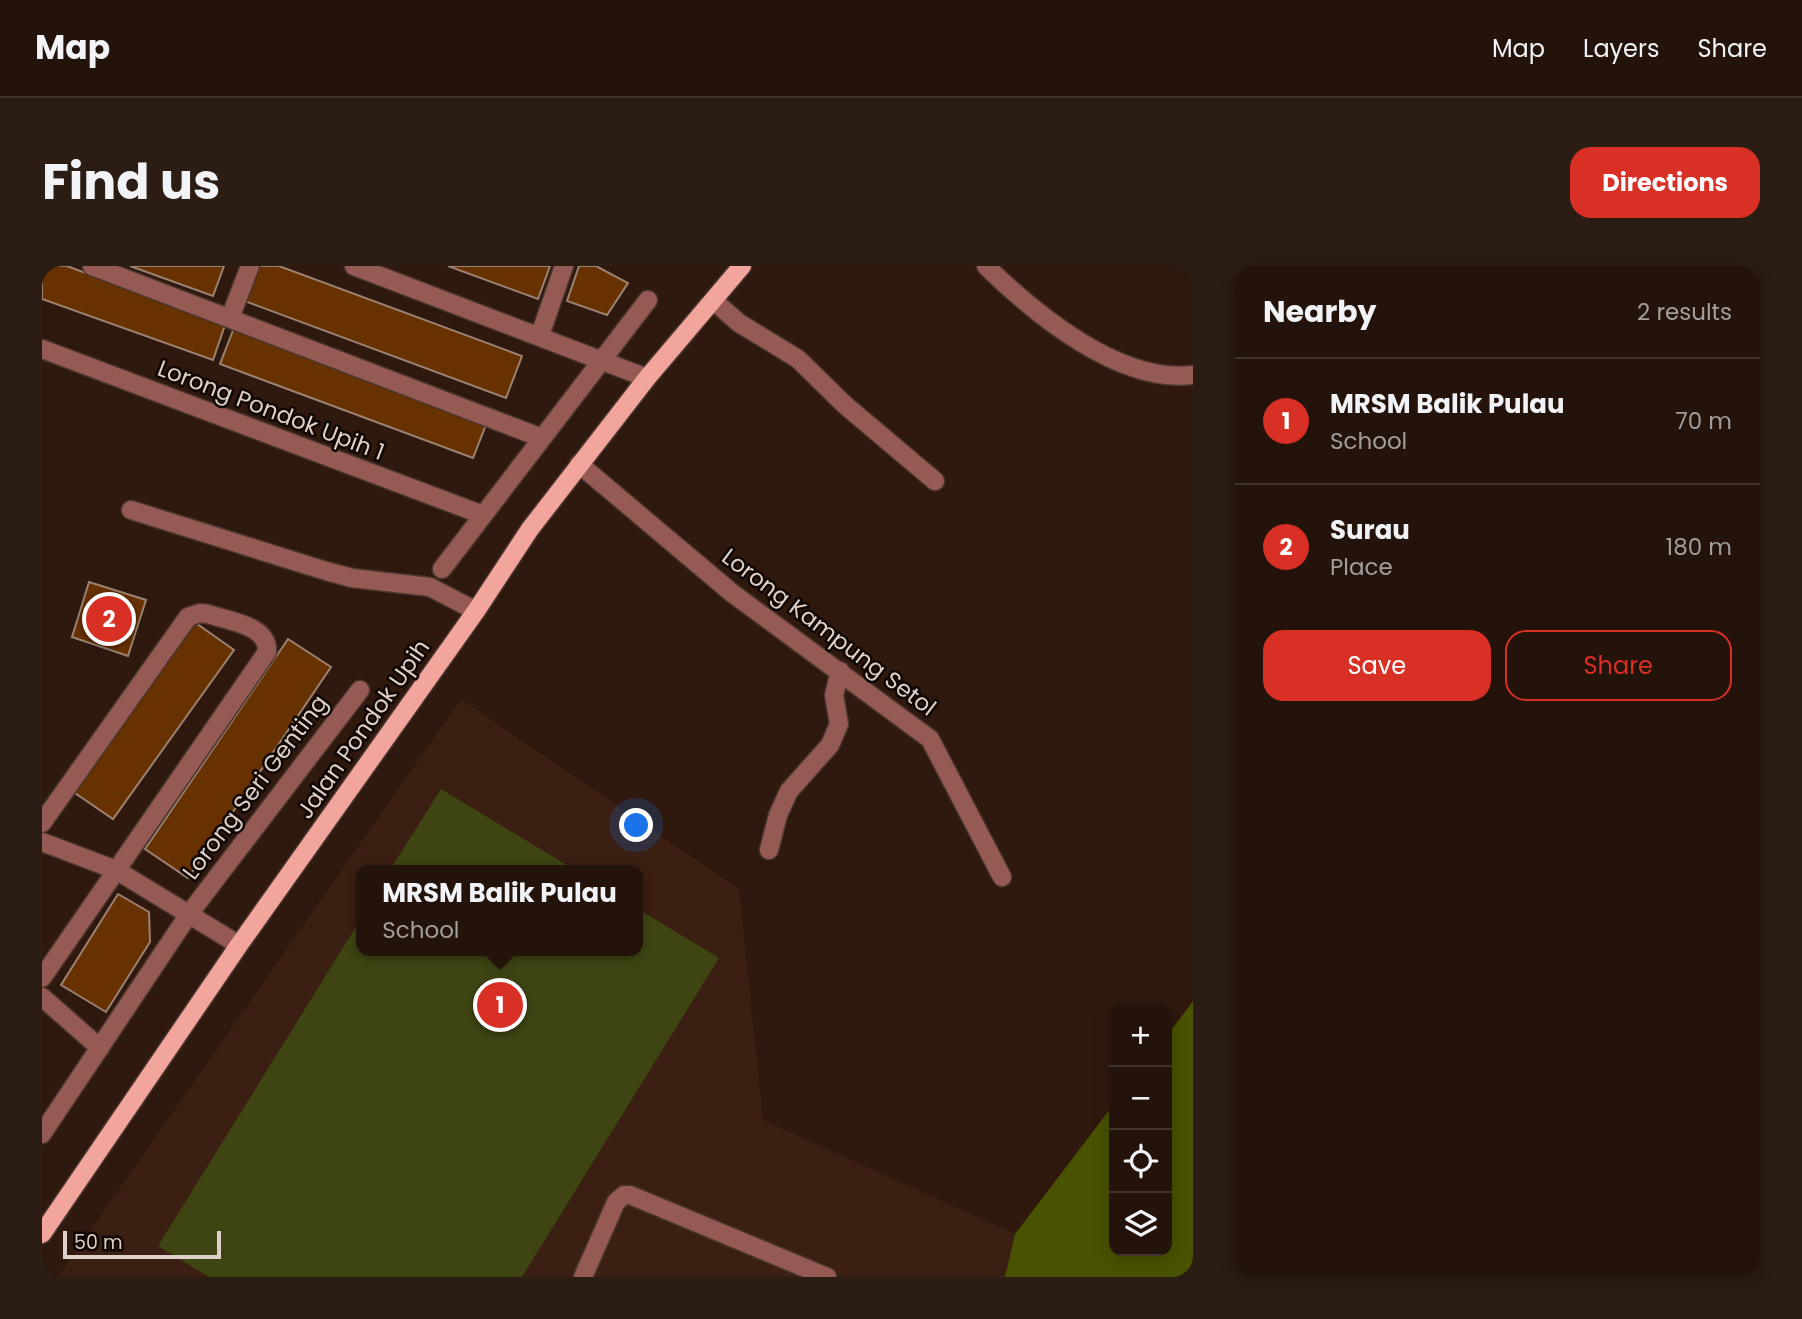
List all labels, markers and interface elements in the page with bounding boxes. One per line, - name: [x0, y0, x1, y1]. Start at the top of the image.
- text: Map: [35, 24, 110, 71]
- text: Map: [1492, 32, 1545, 65]
- text: Layers: [1583, 32, 1659, 65]
- text: Share: [1697, 32, 1767, 65]
- button: Directions: [1570, 147, 1760, 218]
- text: Find us: [42, 148, 220, 216]
- text: Nearby: [1263, 290, 1377, 333]
- text: 2 results: [1637, 296, 1732, 328]
- street label: Lorong Pondok Upih 1: [153, 352, 389, 468]
- text: MRSM Balik Pulau: [1330, 386, 1565, 422]
- text: 1: [1282, 405, 1290, 437]
- text: 70 m: [1675, 405, 1732, 437]
- text: School: [1330, 425, 1407, 457]
- text: Surau: [1330, 512, 1410, 548]
- text: 2: [1279, 531, 1293, 563]
- text: 180 m: [1666, 531, 1732, 563]
- street label: Lorong Kampung Setol: [715, 541, 943, 723]
- text: Place: [1330, 551, 1393, 583]
- pin: 2: [86, 593, 132, 645]
- button: Save: [1263, 630, 1491, 701]
- button: Share: [1505, 630, 1732, 701]
- street label: Jalan Pondok Upih: [289, 633, 437, 825]
- street label: Lorong Seri Genting: [175, 688, 335, 886]
- your location: [619, 808, 653, 842]
- popup: [356, 865, 643, 956]
- text: MRSM Balik Pulau: [382, 875, 617, 911]
- text: School: [382, 914, 460, 946]
- pin: 1: [477, 979, 523, 1031]
- map controls: [1109, 1004, 1172, 1256]
- button: +: [1109, 1004, 1172, 1067]
- button: −: [1109, 1067, 1172, 1130]
- button: locate: [1109, 1130, 1172, 1193]
- button: layers: [1109, 1193, 1172, 1256]
- scale bar: [63, 1228, 220, 1260]
- text: 50 m: [74, 1229, 123, 1256]

